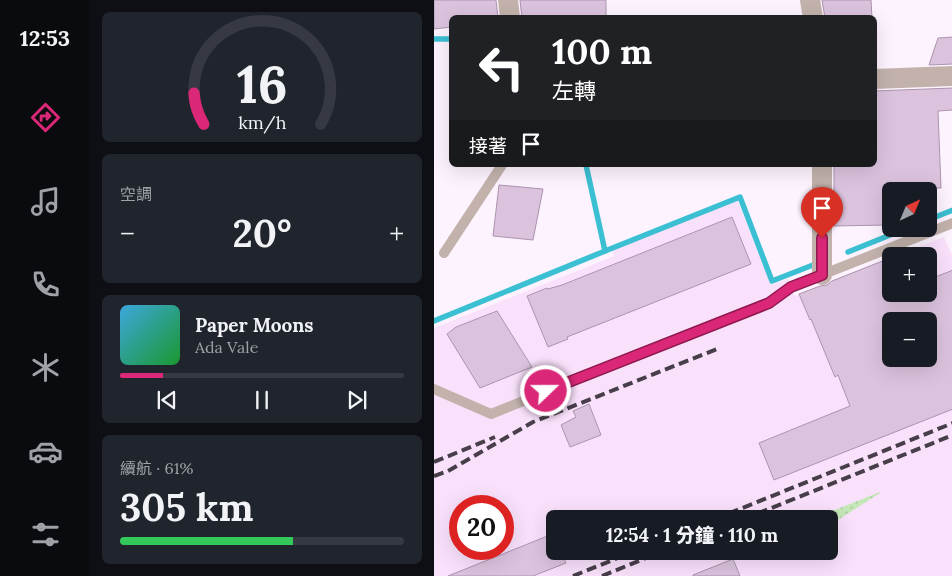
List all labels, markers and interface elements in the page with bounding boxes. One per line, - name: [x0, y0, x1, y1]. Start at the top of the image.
- text: 12:53: [20, 24, 70, 52]
- text: 100 m: [552, 29, 652, 74]
- icon: left: [469, 35, 534, 100]
- text: 16: [236, 51, 288, 117]
- text: 左轉: [552, 77, 596, 105]
- icon: directions: [28, 100, 63, 135]
- text: km/h: [238, 111, 286, 134]
- icon: arrive: [517, 130, 545, 158]
- text: 接著: [469, 134, 507, 158]
- north arrow: [882, 182, 936, 238]
- map controls: [882, 182, 937, 367]
- icon: music: [28, 184, 63, 219]
- text: 空調: [120, 184, 152, 204]
- pin: [801, 187, 843, 238]
- icon: arrive: [808, 194, 836, 222]
- text: 20°: [233, 209, 291, 257]
- text: −: [120, 216, 135, 252]
- text: +: [389, 216, 404, 252]
- button: +: [882, 247, 937, 302]
- icon: phone: [28, 267, 63, 302]
- button: −: [882, 312, 937, 367]
- text: Paper Moons: [195, 313, 314, 337]
- text: Ada Vale: [195, 337, 258, 357]
- icon: climate: [28, 350, 63, 385]
- position arrow: [519, 364, 571, 416]
- icon: previous: [153, 386, 181, 414]
- icon: pause: [248, 386, 276, 414]
- icon: next: [343, 386, 371, 414]
- icon: car: [28, 434, 63, 469]
- text: 續航 · 61%: [120, 458, 193, 478]
- text: 305 km: [120, 483, 254, 531]
- speed limit sign: 20: [449, 495, 514, 560]
- icon: filters: [28, 517, 63, 552]
- text: 12:54 · 1 分鐘 · 110 m: [606, 523, 778, 547]

